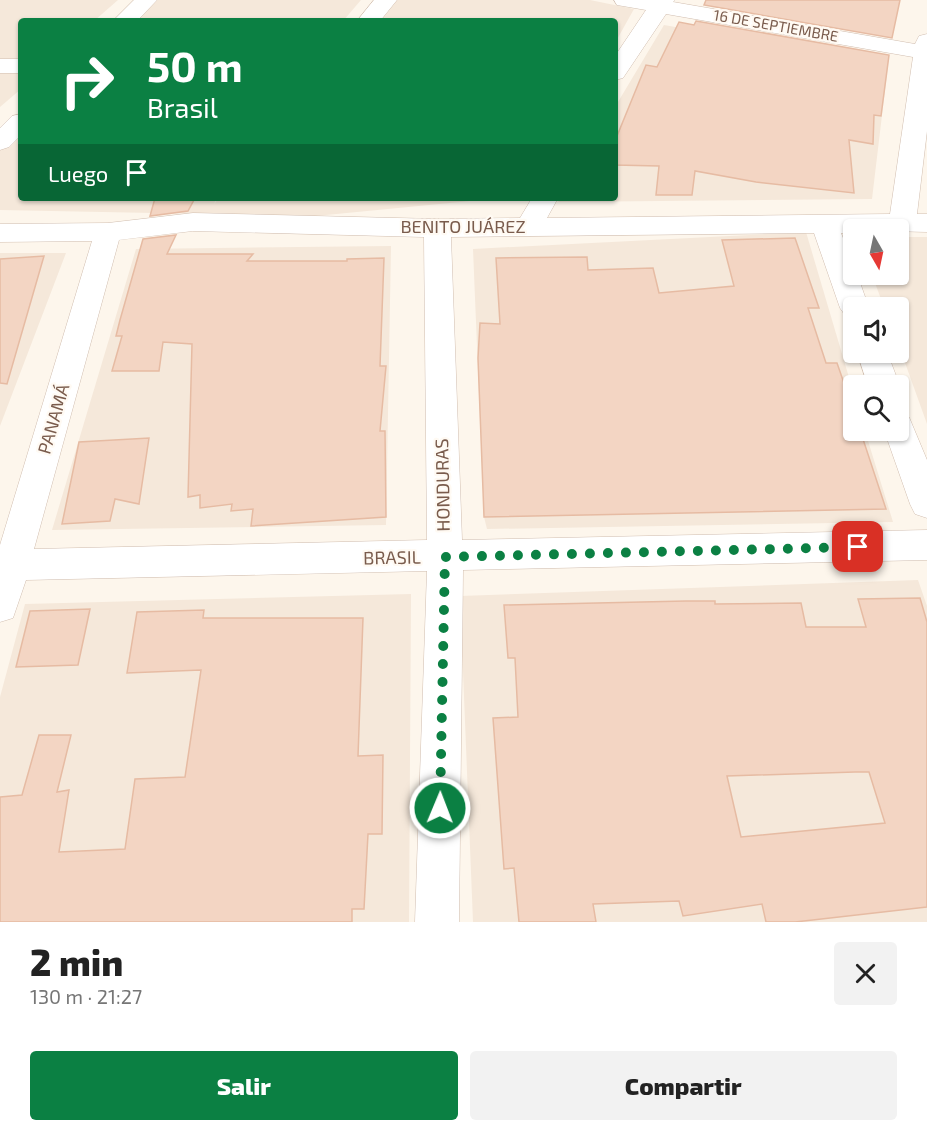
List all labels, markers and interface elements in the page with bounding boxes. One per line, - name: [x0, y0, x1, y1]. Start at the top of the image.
- street label: 16 DE SEPTIEMBRE: [712, 5, 840, 45]
- text: 50 m: [147, 40, 243, 90]
- icon: right: [48, 42, 126, 120]
- text: Brasil: [147, 91, 218, 123]
- icon: arrive: [120, 156, 153, 189]
- text: Luego: [48, 160, 108, 186]
- street label: BENITO JUÁREZ: [400, 215, 526, 237]
- north arrow: [843, 219, 909, 285]
- map controls: [843, 219, 909, 441]
- button: sound: [843, 297, 909, 363]
- button: search: [843, 375, 909, 441]
- street label: PANAMÁ: [33, 380, 74, 456]
- street label: HONDURAS: [430, 438, 454, 532]
- pin: [832, 521, 883, 572]
- icon: arrive: [841, 530, 874, 563]
- street label: BRASIL: [363, 545, 421, 569]
- position arrow: [408, 776, 472, 840]
- text: 2 min: [30, 940, 123, 983]
- button: close: [834, 942, 897, 1005]
- text: 130 m · 21:27: [30, 984, 142, 1008]
- button: Salir: [30, 1051, 458, 1120]
- button: Compartir: [470, 1051, 897, 1120]

